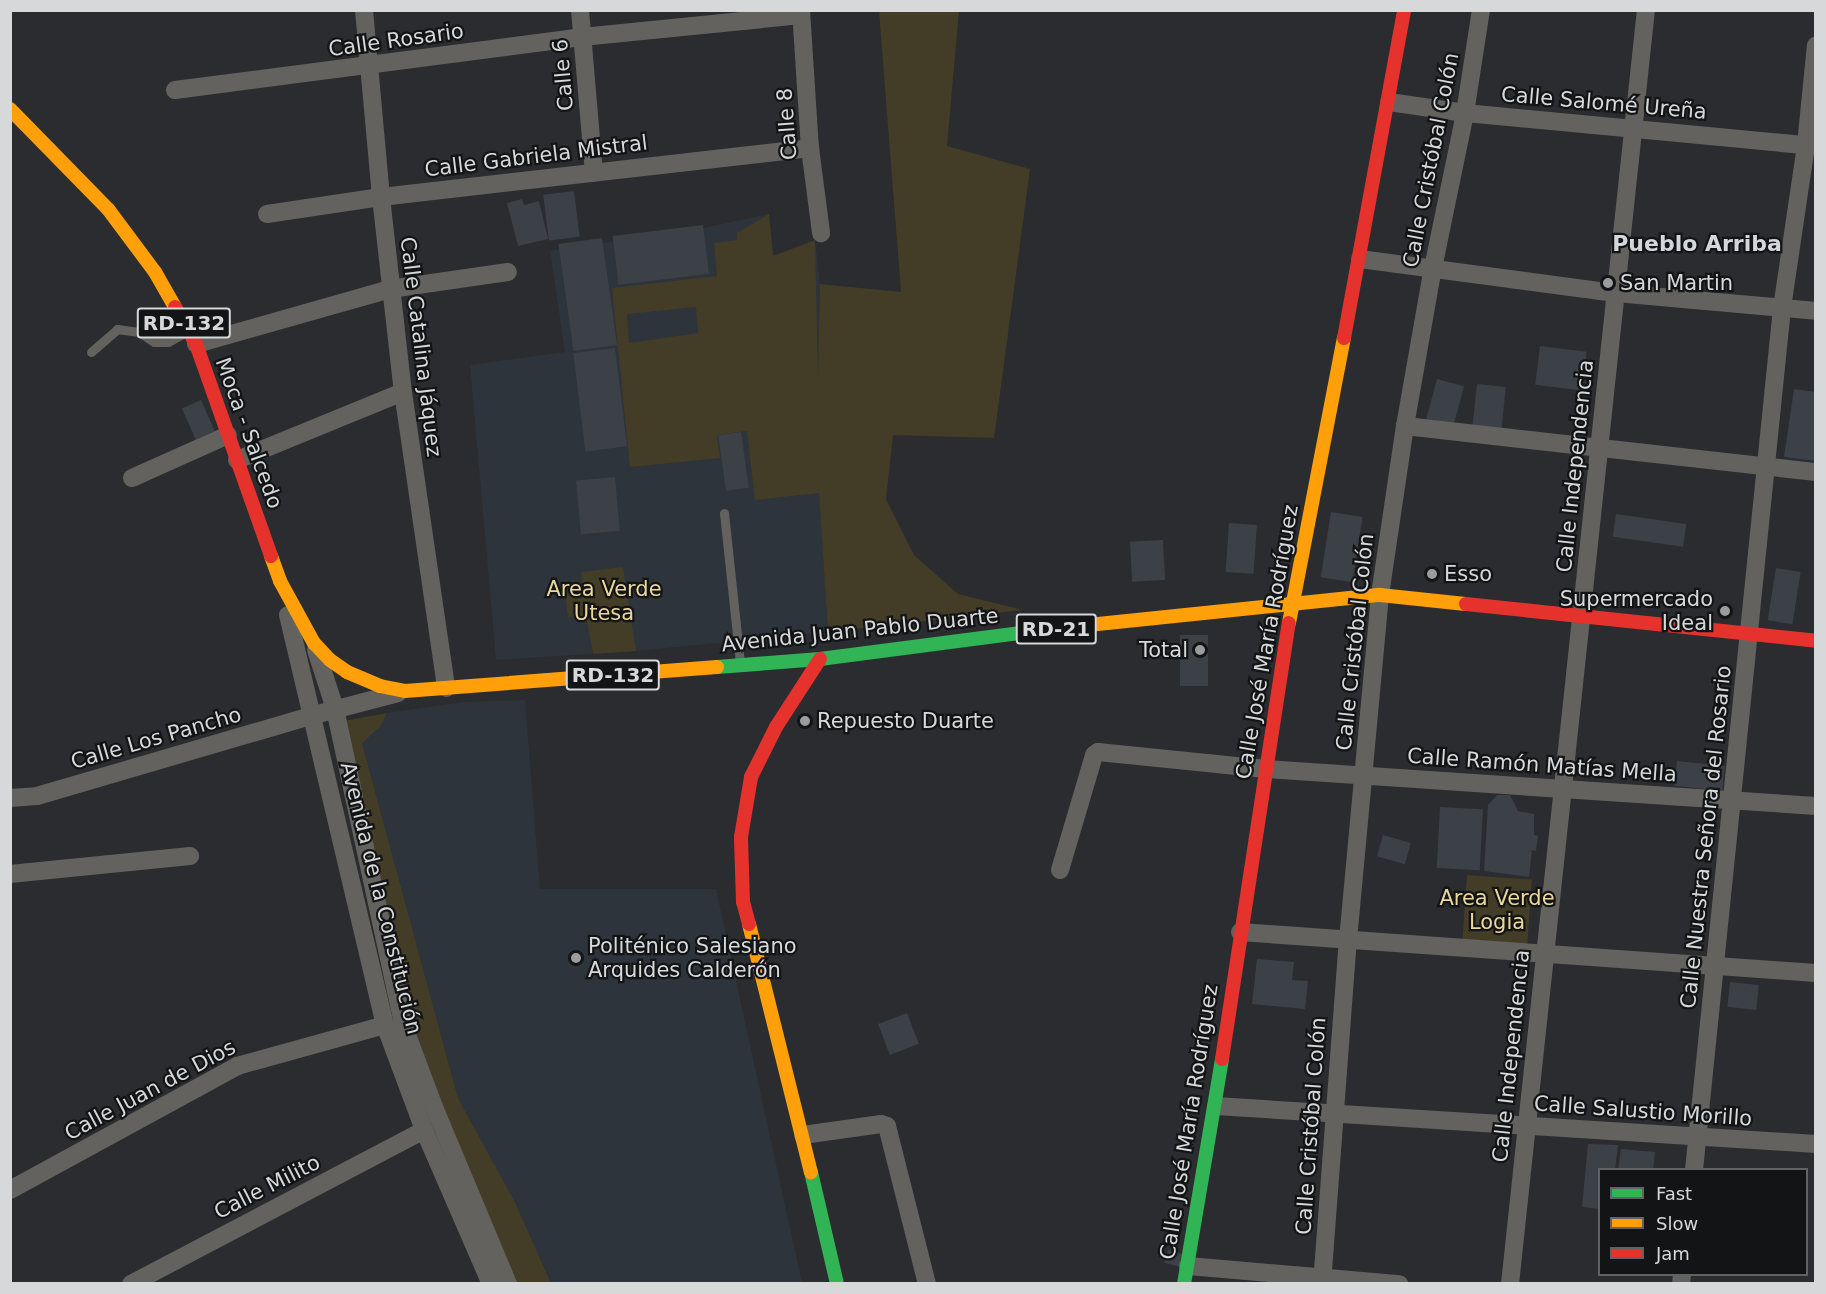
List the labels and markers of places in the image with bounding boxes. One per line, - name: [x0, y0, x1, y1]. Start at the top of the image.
- place label: San Martin: [1620, 270, 1733, 296]
- marker: San Martin: [1601, 276, 1615, 290]
- place label: Esso: [1444, 561, 1492, 587]
- marker: Esso: [1425, 567, 1439, 581]
- place label: Supermercado Ideal: [1560, 586, 1713, 636]
- marker: Supermercado Ideal: [1718, 604, 1732, 618]
- place label: Total: [1139, 637, 1188, 663]
- marker: Total: [1193, 643, 1207, 657]
- place label: Repuesto Duarte: [817, 708, 994, 734]
- marker: Repuesto Duarte: [798, 714, 812, 728]
- place label: Politénico Salesiano Arquides Calderón: [588, 933, 797, 983]
- marker: Politénico Salesiano Arquides Calderón: [569, 951, 583, 965]

